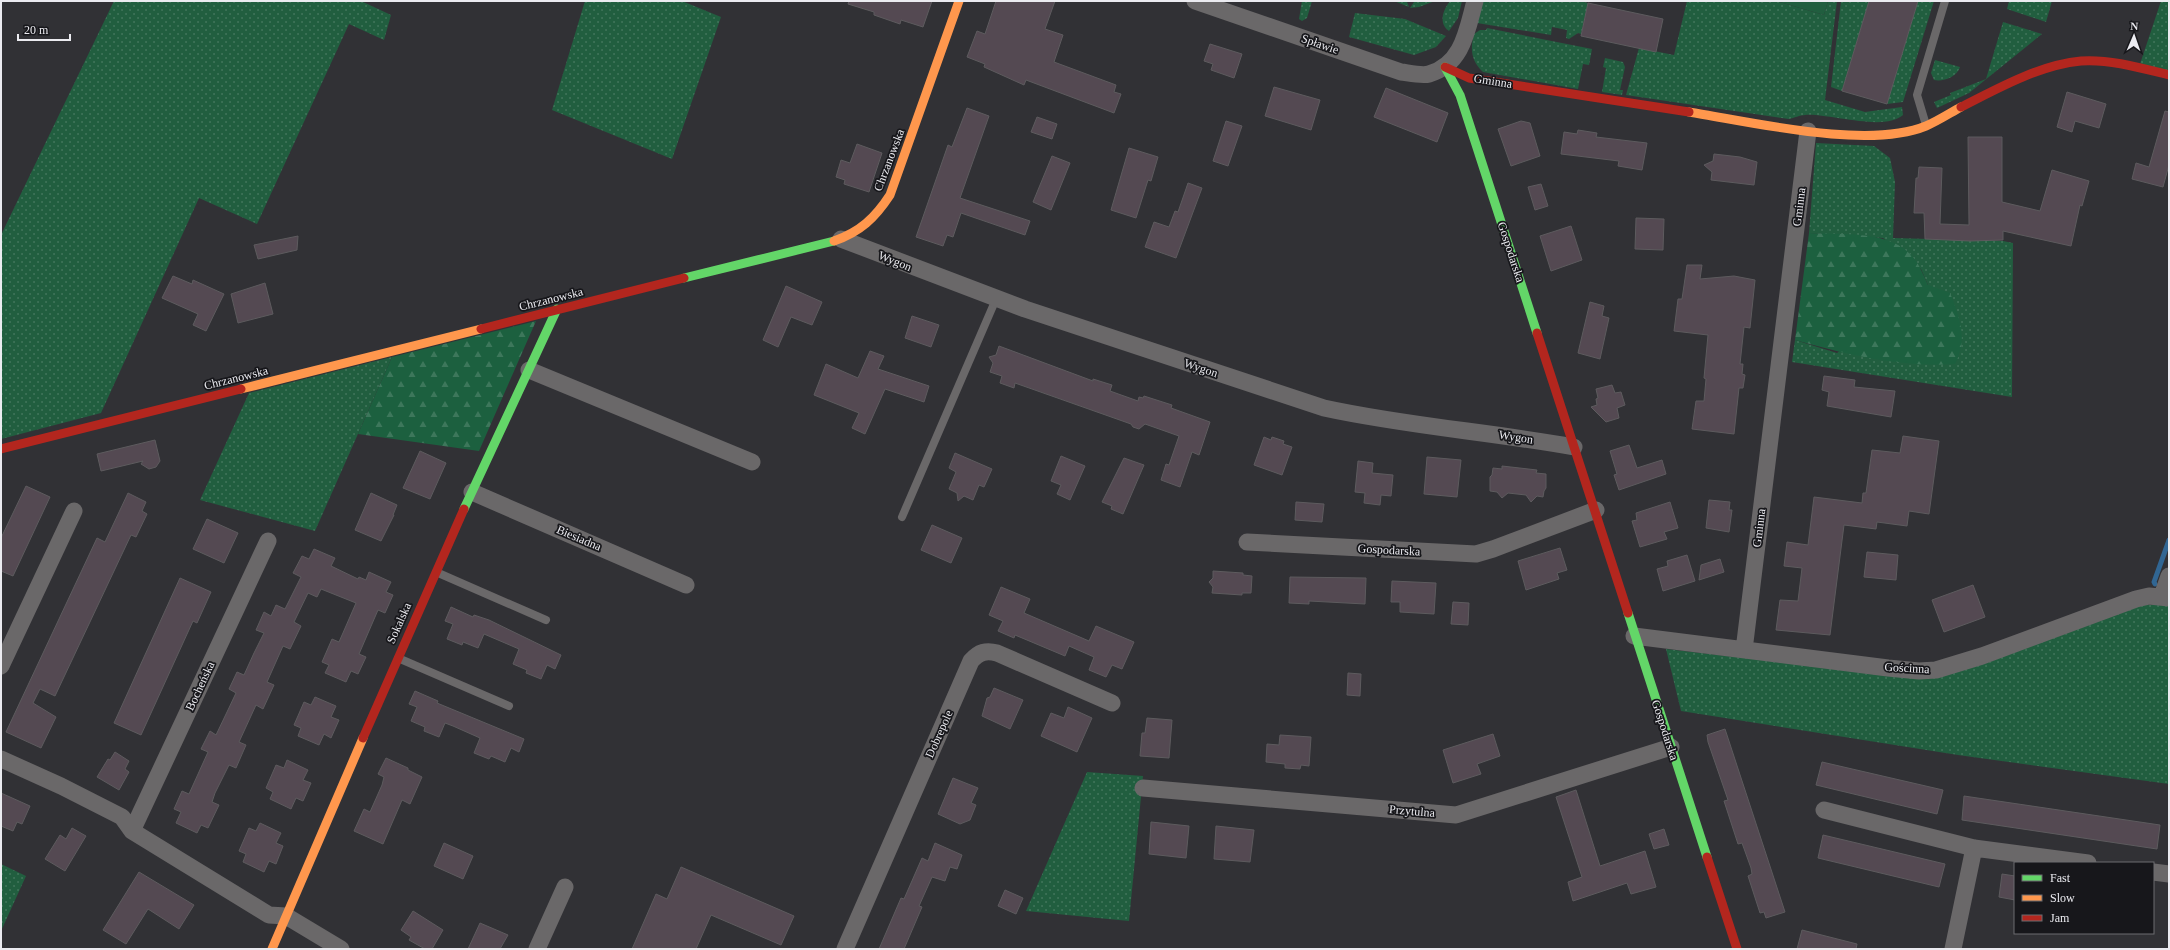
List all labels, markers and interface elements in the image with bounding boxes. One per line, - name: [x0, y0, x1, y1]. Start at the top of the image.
- scale bar: [18, 16, 70, 42]
- north arrow: [2114, 16, 2154, 56]
- text: N: [2130, 20, 2139, 32]
- text: 20 m: [24, 23, 49, 37]
- street label: Spławie: [1299, 31, 1341, 57]
- street label: Gminna: [1473, 71, 1514, 91]
- street label: Chrzanowska: [871, 126, 907, 193]
- street label: Gminna: [1790, 186, 1808, 227]
- street label: Gospodarska: [1495, 220, 1528, 285]
- street label: Wygon: [876, 248, 914, 274]
- street label: Chrzanowska: [518, 284, 585, 314]
- street label: Wygon: [1182, 356, 1220, 380]
- street label: Chrzanowska: [203, 363, 270, 393]
- street label: Wygon: [1498, 427, 1534, 447]
- street label: Gminna: [1750, 507, 1768, 548]
- street label: Biesiadna: [554, 522, 604, 554]
- street label: Gospodarska: [1357, 541, 1421, 559]
- street label: Sokalska: [384, 600, 414, 646]
- street label: Bocheńska: [183, 659, 218, 713]
- street label: Gościnna: [1884, 660, 1931, 676]
- street label: Gospodarska: [1649, 698, 1682, 763]
- street label: Dobrepole: [922, 708, 956, 760]
- street label: Przytulna: [1388, 802, 1436, 820]
- legend: [2014, 862, 2154, 934]
- text: Fast: [2050, 871, 2071, 885]
- text: Slow: [2050, 891, 2075, 905]
- text: Jam: [2050, 911, 2070, 925]

